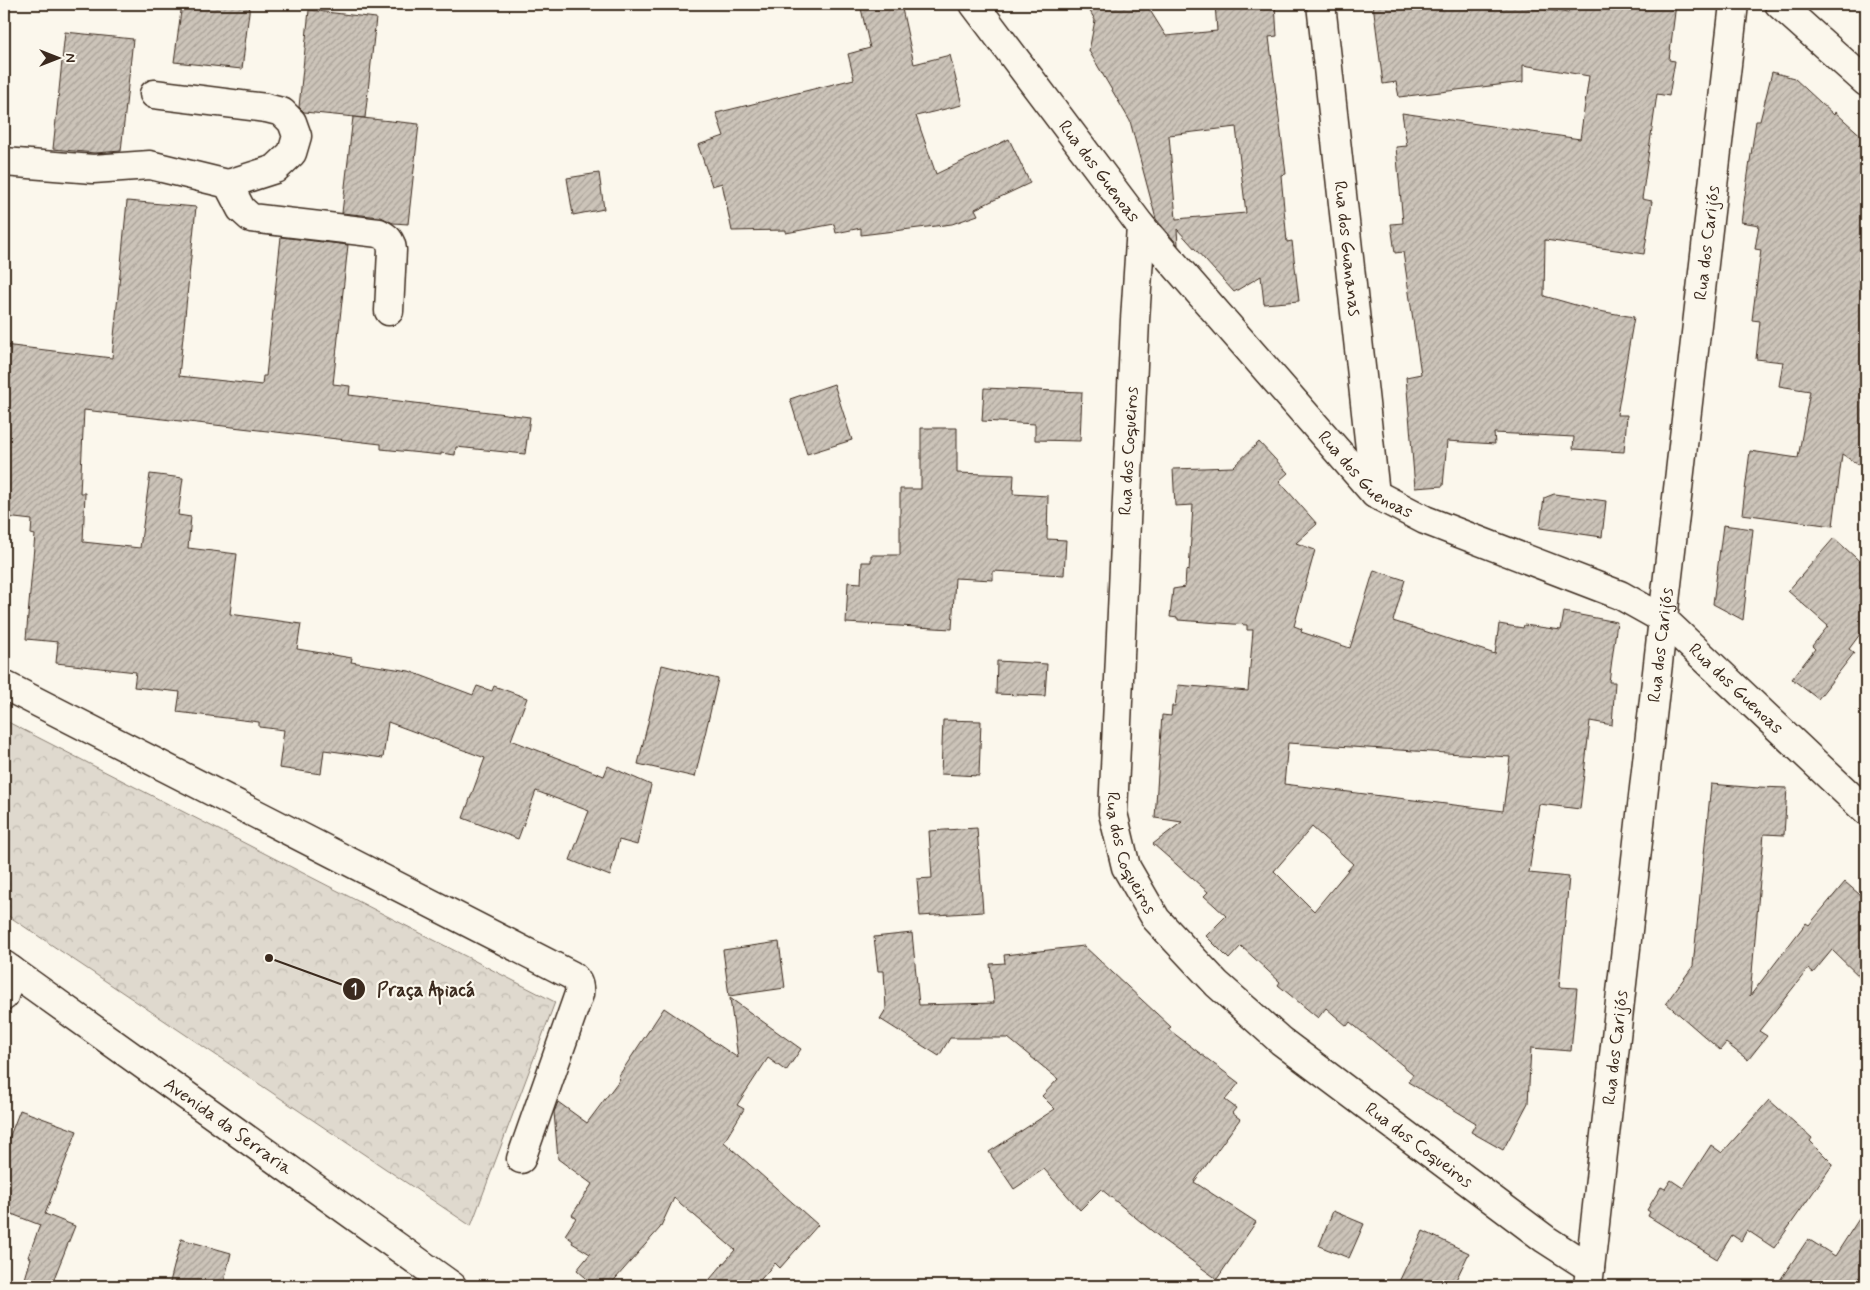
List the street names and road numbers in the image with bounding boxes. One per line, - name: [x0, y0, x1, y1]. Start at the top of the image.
- street label: Rua dos Guenoas: [1052, 115, 1145, 228]
- street label: Rua dos Guananas: [1328, 180, 1366, 318]
- street label: Rua dos Carijós: [1689, 184, 1726, 301]
- street label: Rua dos Coqueiros: [1114, 386, 1144, 516]
- street label: Rua dos Guenoas: [1312, 426, 1417, 525]
- street label: Rua dos Carijós: [1643, 586, 1680, 704]
- street label: Rua dos Guenoas: [1683, 638, 1788, 740]
- street label: Rua dos Coqueiros: [1100, 791, 1162, 919]
- street label: Rua dos Carijós: [1597, 989, 1634, 1106]
- street label: Avenida da Serraria: [159, 1072, 297, 1181]
- street label: Rua dos Coqueiros: [1360, 1097, 1478, 1194]

